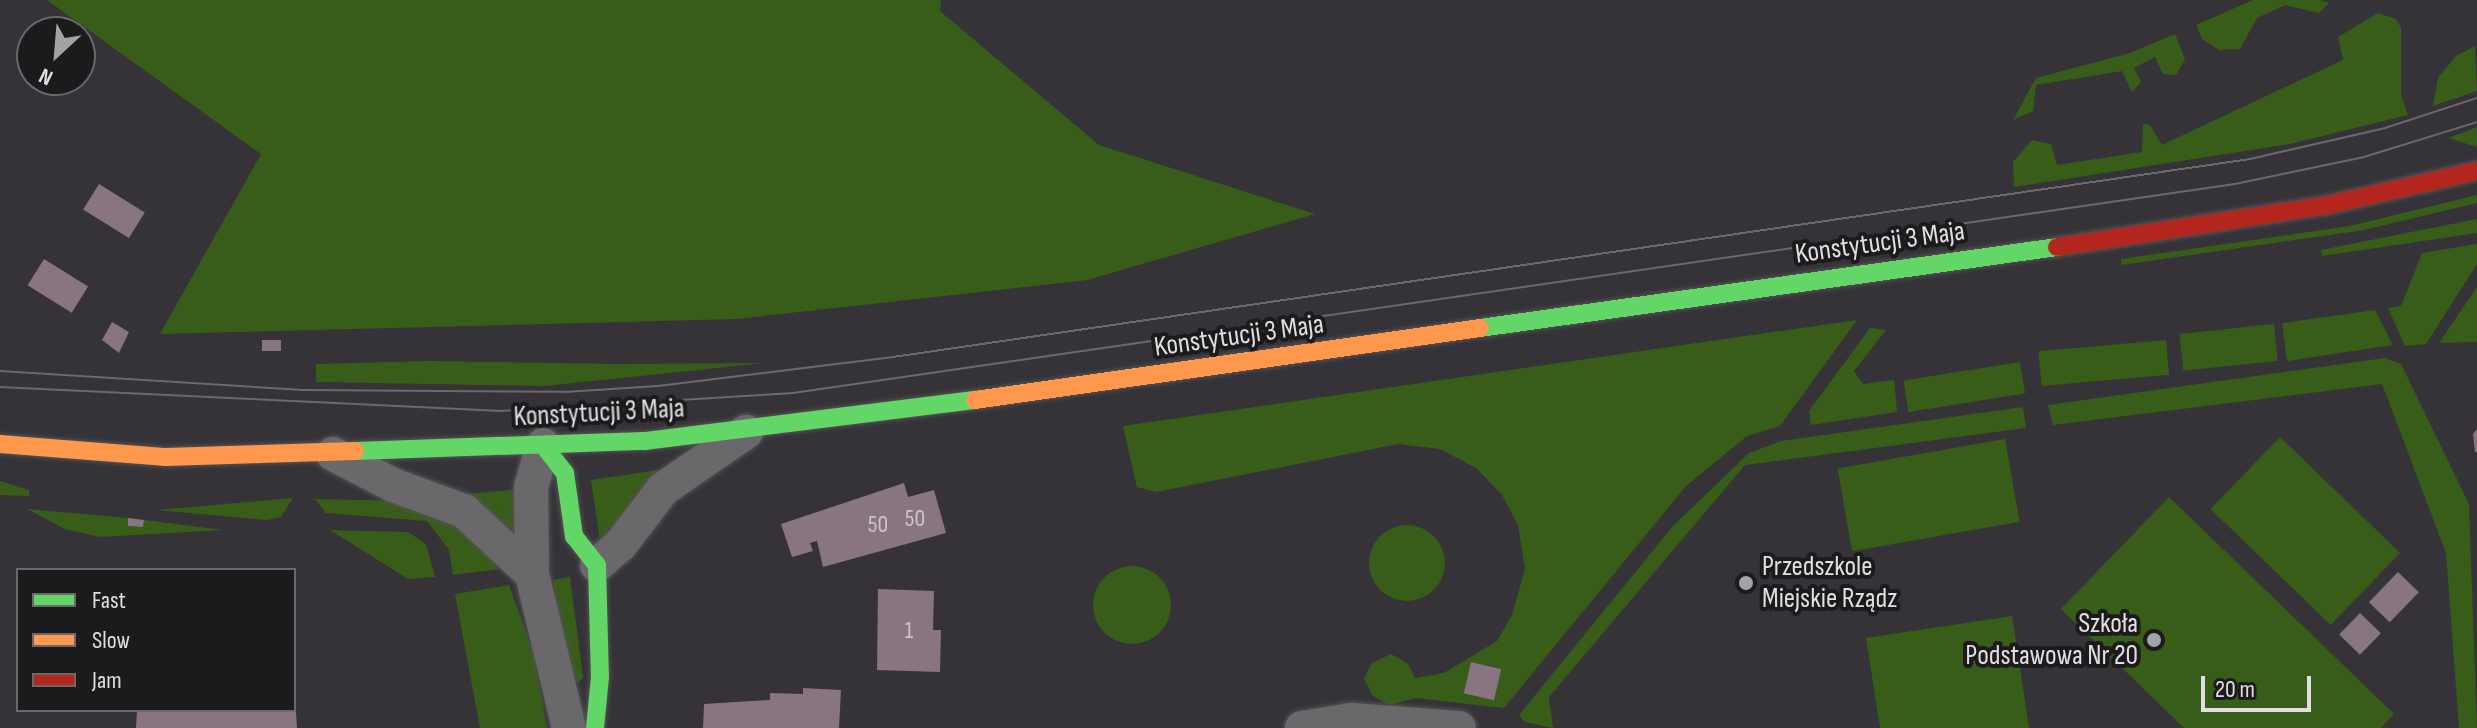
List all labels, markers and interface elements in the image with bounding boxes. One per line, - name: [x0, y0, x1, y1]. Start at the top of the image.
- north arrow: [16, 16, 96, 96]
- text: N: [35, 62, 57, 91]
- street label: Konstytucji 3 Maja: [1793, 214, 1967, 272]
- street label: Konstytucji 3 Maja: [1152, 307, 1326, 365]
- street label: Konstytucji 3 Maja: [513, 392, 685, 434]
- house number: 50: [905, 505, 925, 533]
- house number: 50: [868, 511, 888, 539]
- place label: Przedszkole Miejskie Rządz: [1762, 550, 1897, 616]
- legend: [16, 568, 296, 712]
- marker: Przedszkole Miejskie Rządz: [1737, 574, 1755, 592]
- text: Fast: [92, 586, 126, 615]
- place label: Szkoła Podstawowa Nr 20: [1965, 607, 2138, 673]
- house number: 1: [905, 617, 913, 645]
- text: Slow: [92, 626, 130, 655]
- marker: Szkoła Podstawowa Nr 20: [2145, 631, 2163, 649]
- scale bar: [2205, 660, 2315, 710]
- text: Jam: [92, 666, 122, 695]
- text: 20 m: [2215, 675, 2255, 704]

